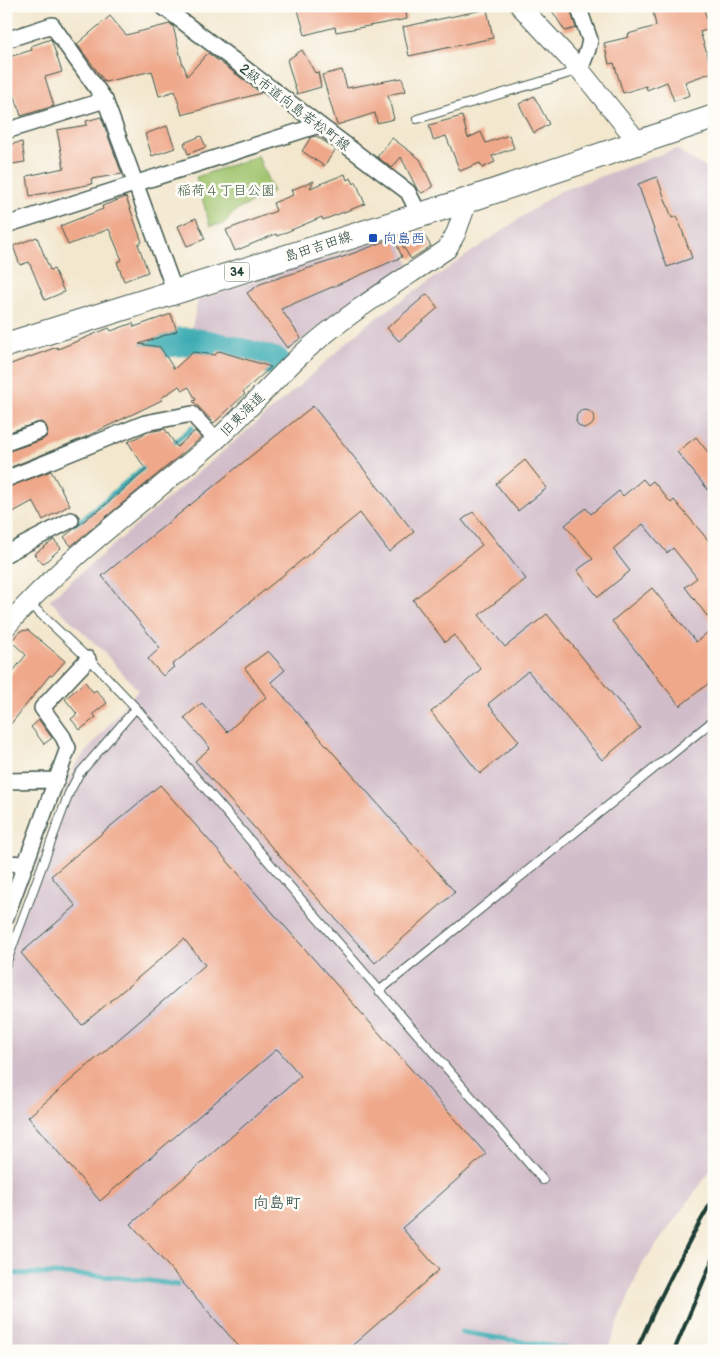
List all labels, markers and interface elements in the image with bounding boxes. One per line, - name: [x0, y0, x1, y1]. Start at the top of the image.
- street label: 2級市道向島若松町線: [236, 60, 353, 155]
- park label: 稲荷４丁目公園: [177, 182, 275, 199]
- street label: 島田吉田線: [282, 228, 354, 265]
- place label: 向島西: [383, 230, 425, 247]
- marker: 向島西: [367, 232, 379, 244]
- road number: 34: [224, 262, 250, 282]
- street label: 旧東海道: [217, 389, 268, 440]
- district label: 向島町: [253, 1194, 301, 1213]

